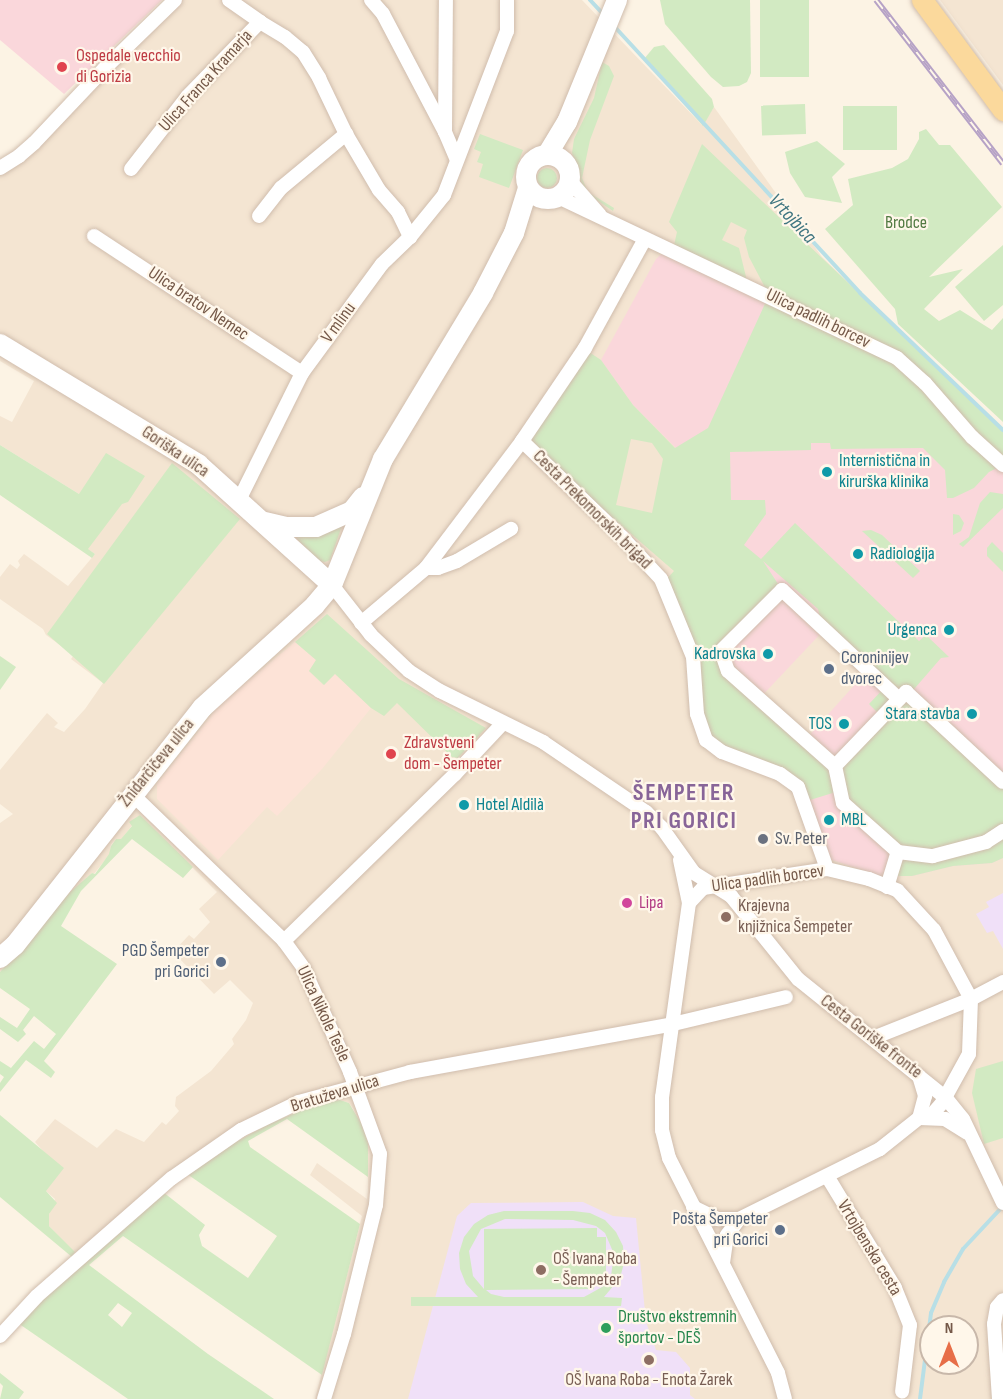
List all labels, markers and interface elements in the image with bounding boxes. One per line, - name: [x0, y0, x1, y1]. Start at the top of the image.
- street label: Ulica Franca Kramarja: [155, 26, 257, 136]
- place label: Ospedale vecchio di Gorizia: [76, 46, 181, 88]
- marker: Ospedale vecchio di Gorizia: [53, 58, 71, 76]
- water label: Vrtojbica: [763, 189, 821, 249]
- park label: Brodce: [885, 212, 927, 234]
- street label: Ulica bratov Nemec: [143, 262, 253, 346]
- street label: Ulica padlih borcev: [762, 284, 874, 354]
- street label: V mlinu: [317, 299, 361, 347]
- street label: Goriška ulica: [137, 422, 213, 482]
- street label: Cesta Prekomorskih brigad: [528, 446, 656, 574]
- place label: Internistična in kirurška klinika: [839, 451, 930, 494]
- marker: Internistična in kirurška klinika: [820, 465, 834, 479]
- place label: Radiologija: [870, 543, 935, 565]
- marker: Radiologija: [851, 547, 865, 561]
- place label: Urgenca: [887, 619, 937, 641]
- marker: Urgenca: [942, 623, 956, 637]
- place label: Kadrovska: [694, 643, 756, 665]
- marker: Kadrovska: [761, 647, 775, 661]
- place label: Coroninijev dvorec: [841, 648, 909, 690]
- marker: Coroninijev dvorec: [822, 662, 836, 676]
- place label: Stara stavba: [885, 703, 960, 725]
- marker: Stara stavba: [965, 707, 979, 721]
- place label: TOS: [809, 713, 832, 735]
- street label: Žnidarčičeva ulica: [115, 714, 199, 812]
- marker: TOS: [837, 717, 851, 731]
- place label: Zdravstveni dom - Šempeter: [404, 733, 502, 776]
- marker: Zdravstveni dom - Šempeter: [382, 745, 400, 763]
- district label: ŠEMPETER PRI GORICI: [631, 779, 737, 835]
- place label: Hotel Aldilà: [476, 794, 544, 816]
- marker: Hotel Aldilà: [457, 798, 471, 812]
- place label: MBL: [841, 809, 866, 831]
- marker: MBL: [822, 813, 836, 827]
- place label: Sv. Peter: [775, 828, 827, 850]
- marker: Sv. Peter: [756, 832, 770, 846]
- street label: Ulica padlih borcev: [710, 860, 826, 898]
- place label: Lipa: [639, 892, 663, 914]
- marker: Lipa: [620, 896, 634, 910]
- place label: Krajevna knjižnica Šempeter: [738, 896, 852, 938]
- marker: Krajevna knjižnica Šempeter: [719, 910, 733, 924]
- place label: PGD Šempeter pri Gorici: [122, 941, 209, 984]
- marker: PGD Šempeter pri Gorici: [214, 955, 228, 969]
- street label: Ulica Nikole Tesle: [291, 963, 355, 1065]
- street label: Cesta Goriške fronte: [816, 990, 926, 1084]
- street label: Bratuževa ulica: [288, 1070, 382, 1118]
- street label: Vrtojbenska cesta: [832, 1196, 906, 1300]
- place label: Pošta Šempeter pri Gorici: [672, 1209, 768, 1252]
- marker: Pošta Šempeter pri Gorici: [773, 1223, 787, 1237]
- place label: OŠ Ivana Roba - Šempeter: [553, 1249, 637, 1292]
- marker: OŠ Ivana Roba - Šempeter: [534, 1263, 548, 1277]
- place label: Društvo ekstremnih športov - DEŠ: [618, 1307, 737, 1350]
- north arrow: [919, 1315, 979, 1375]
- text: N: [945, 1319, 953, 1338]
- marker: Društvo ekstremnih športov - DEŠ: [599, 1321, 613, 1335]
- marker: OŠ Ivana Roba - Enota Žarek: [642, 1353, 656, 1367]
- place label: OŠ Ivana Roba - Enota Žarek: [565, 1369, 733, 1391]

